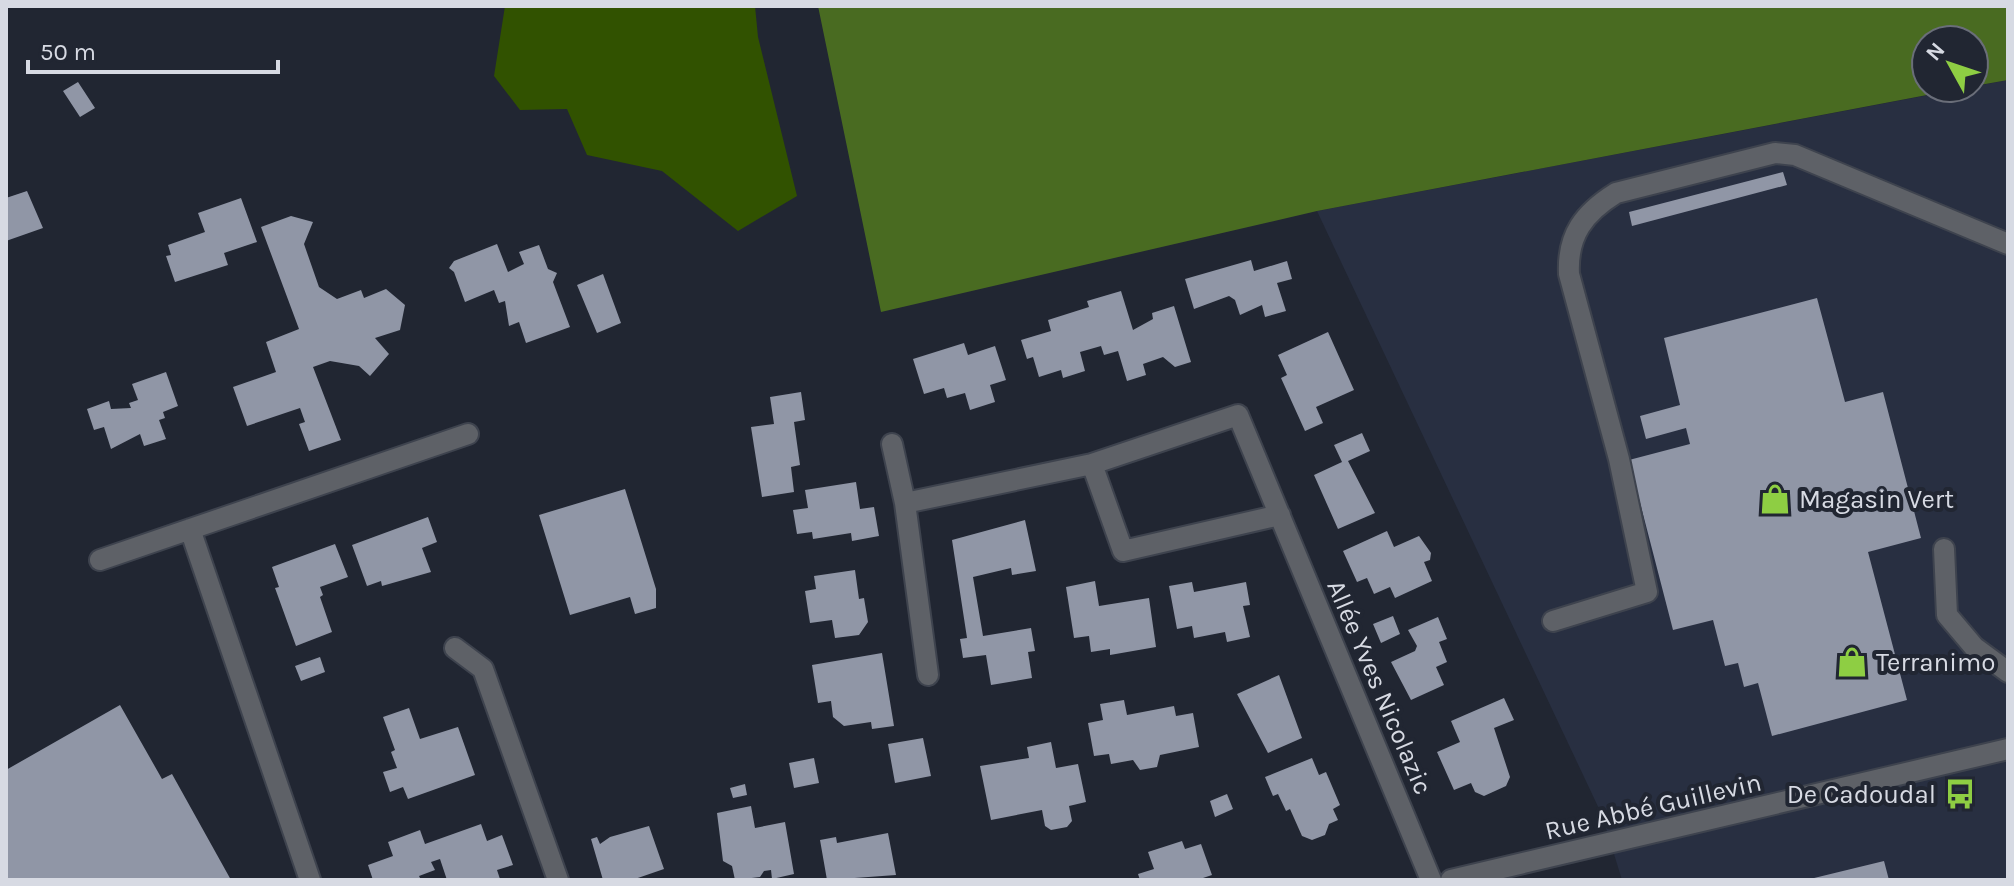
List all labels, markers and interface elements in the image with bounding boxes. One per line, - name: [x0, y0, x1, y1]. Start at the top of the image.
- scale bar: [28, 24, 278, 74]
- north arrow: [1910, 24, 1990, 104]
- text: N: [1920, 37, 1950, 66]
- text: 50 m: [40, 38, 96, 66]
- shop icon: Magasin Vert: [1758, 482, 1792, 516]
- place label: Magasin Vert: [1799, 484, 1954, 515]
- street label: Allée Yves Nicolazic: [1320, 575, 1439, 799]
- shop icon: Terranimo: [1835, 645, 1869, 679]
- place label: Terranimo: [1876, 647, 1996, 678]
- street label: Rue Abbé Guillevin: [1542, 767, 1764, 846]
- bus stop icon: De Cadoudal: [1943, 777, 1977, 811]
- place label: De Cadoudal: [1787, 779, 1936, 810]

